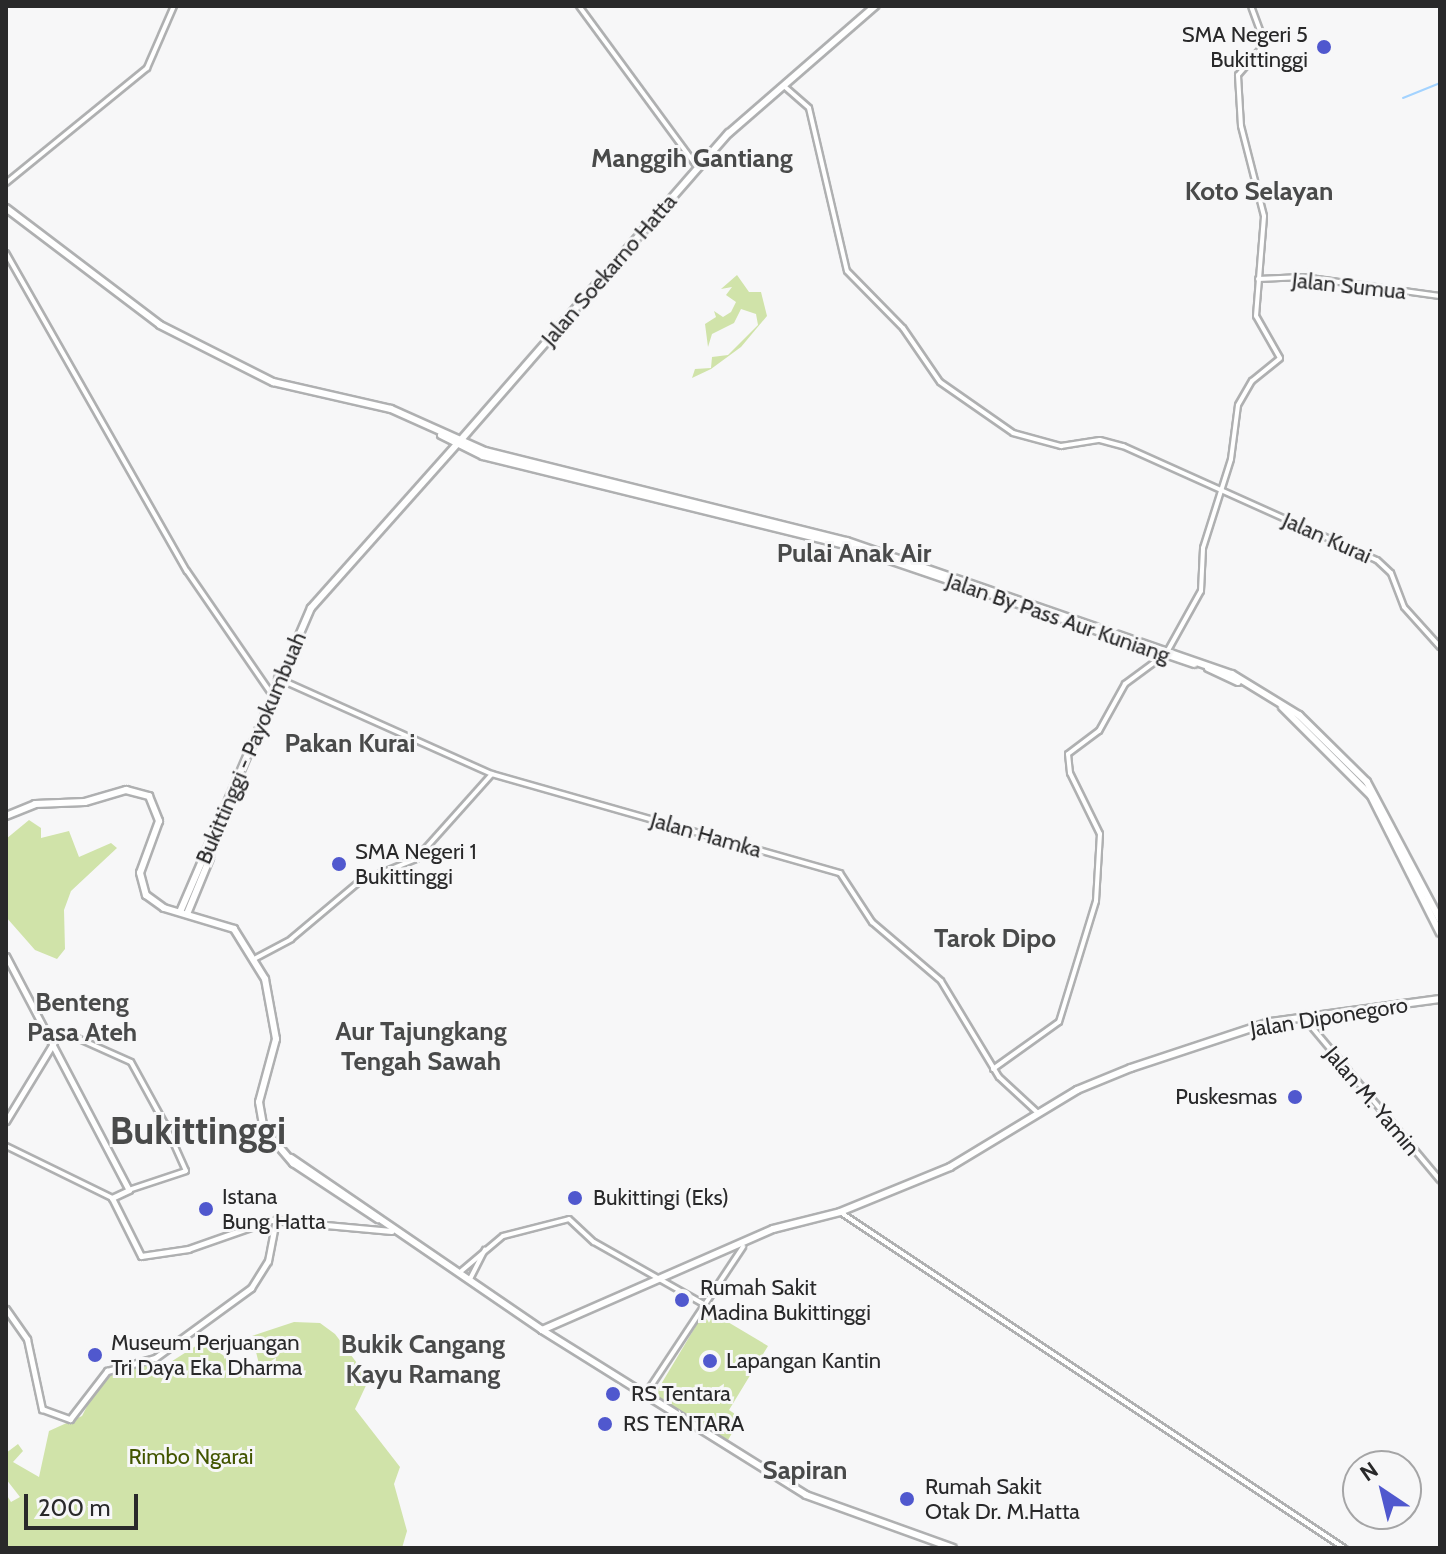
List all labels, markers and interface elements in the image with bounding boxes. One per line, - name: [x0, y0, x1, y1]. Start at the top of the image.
- place label: SMA Negeri 5 Bukittinggi: [1182, 21, 1308, 72]
- marker: SMA Negeri 5 Bukittinggi: [1315, 38, 1333, 56]
- district label: Manggih Gantiang: [591, 143, 793, 175]
- district label: Koto Selayan: [1185, 176, 1333, 208]
- street label: Jalan Soekarno Hatta: [536, 189, 682, 351]
- street label: Jalan Sumua: [1291, 267, 1407, 305]
- street label: Jalan Kurai: [1279, 507, 1375, 569]
- district label: Pulai Anak Air: [777, 538, 931, 570]
- street label: Jalan By Pass Aur Kuniang: [943, 567, 1173, 669]
- street label: Bukittinggi - Payokumbuah: [190, 628, 312, 868]
- district label: Pakan Kurai: [284, 728, 416, 760]
- street label: Jalan Hamka: [647, 807, 765, 863]
- place label: SMA Negeri 1 Bukittinggi: [355, 838, 477, 890]
- marker: SMA Negeri 1 Bukittinggi: [330, 855, 348, 873]
- district label: Tarok Dipo: [934, 923, 1056, 955]
- district label: Benteng Pasa Ateh: [27, 987, 137, 1048]
- street label: Jalan Diponegoro: [1248, 992, 1410, 1042]
- district label: Aur Tajungkang Tengah Sawah: [335, 1016, 507, 1078]
- street label: Jalan M. Yamin: [1319, 1041, 1425, 1161]
- place label: Puskesmas: [1175, 1084, 1277, 1110]
- marker: Puskesmas: [1284, 1086, 1306, 1108]
- district label: Bukittinggi: [110, 1108, 286, 1154]
- place label: Istana Bung Hatta: [222, 1183, 326, 1234]
- place label: Bukittingi (Eks): [593, 1185, 729, 1211]
- marker: Bukittingi (Eks): [564, 1187, 586, 1209]
- marker: Istana Bung Hatta: [197, 1200, 215, 1218]
- place label: Rumah Sakit Madina Bukittinggi: [700, 1274, 871, 1326]
- marker: Rumah Sakit Madina Bukittinggi: [671, 1289, 693, 1311]
- place label: Museum Perjuangan Tri Daya Eka Dharma: [111, 1329, 302, 1380]
- district label: Bukik Cangang Kayu Ramang: [341, 1329, 505, 1390]
- marker: Museum Perjuangan Tri Daya Eka Dharma: [86, 1346, 104, 1364]
- place label: Lapangan Kantin: [726, 1348, 881, 1374]
- marker: Lapangan Kantin: [701, 1352, 719, 1370]
- place label: RS Tentara: [631, 1381, 731, 1407]
- marker: RS Tentara: [602, 1383, 624, 1405]
- place label: RS TENTARA: [623, 1411, 744, 1437]
- marker: RS TENTARA: [594, 1413, 616, 1435]
- park label: Rimbo Ngarai: [128, 1444, 254, 1470]
- north arrow: [1342, 1450, 1422, 1530]
- district label: Sapiran: [763, 1455, 847, 1487]
- text: N: [1355, 1456, 1383, 1487]
- place label: Rumah Sakit Otak Dr. M.Hatta: [925, 1473, 1080, 1524]
- scale bar: [28, 1478, 142, 1528]
- marker: Rumah Sakit Otak Dr. M.Hatta: [896, 1488, 918, 1510]
- text: 200 m: [38, 1493, 111, 1522]

